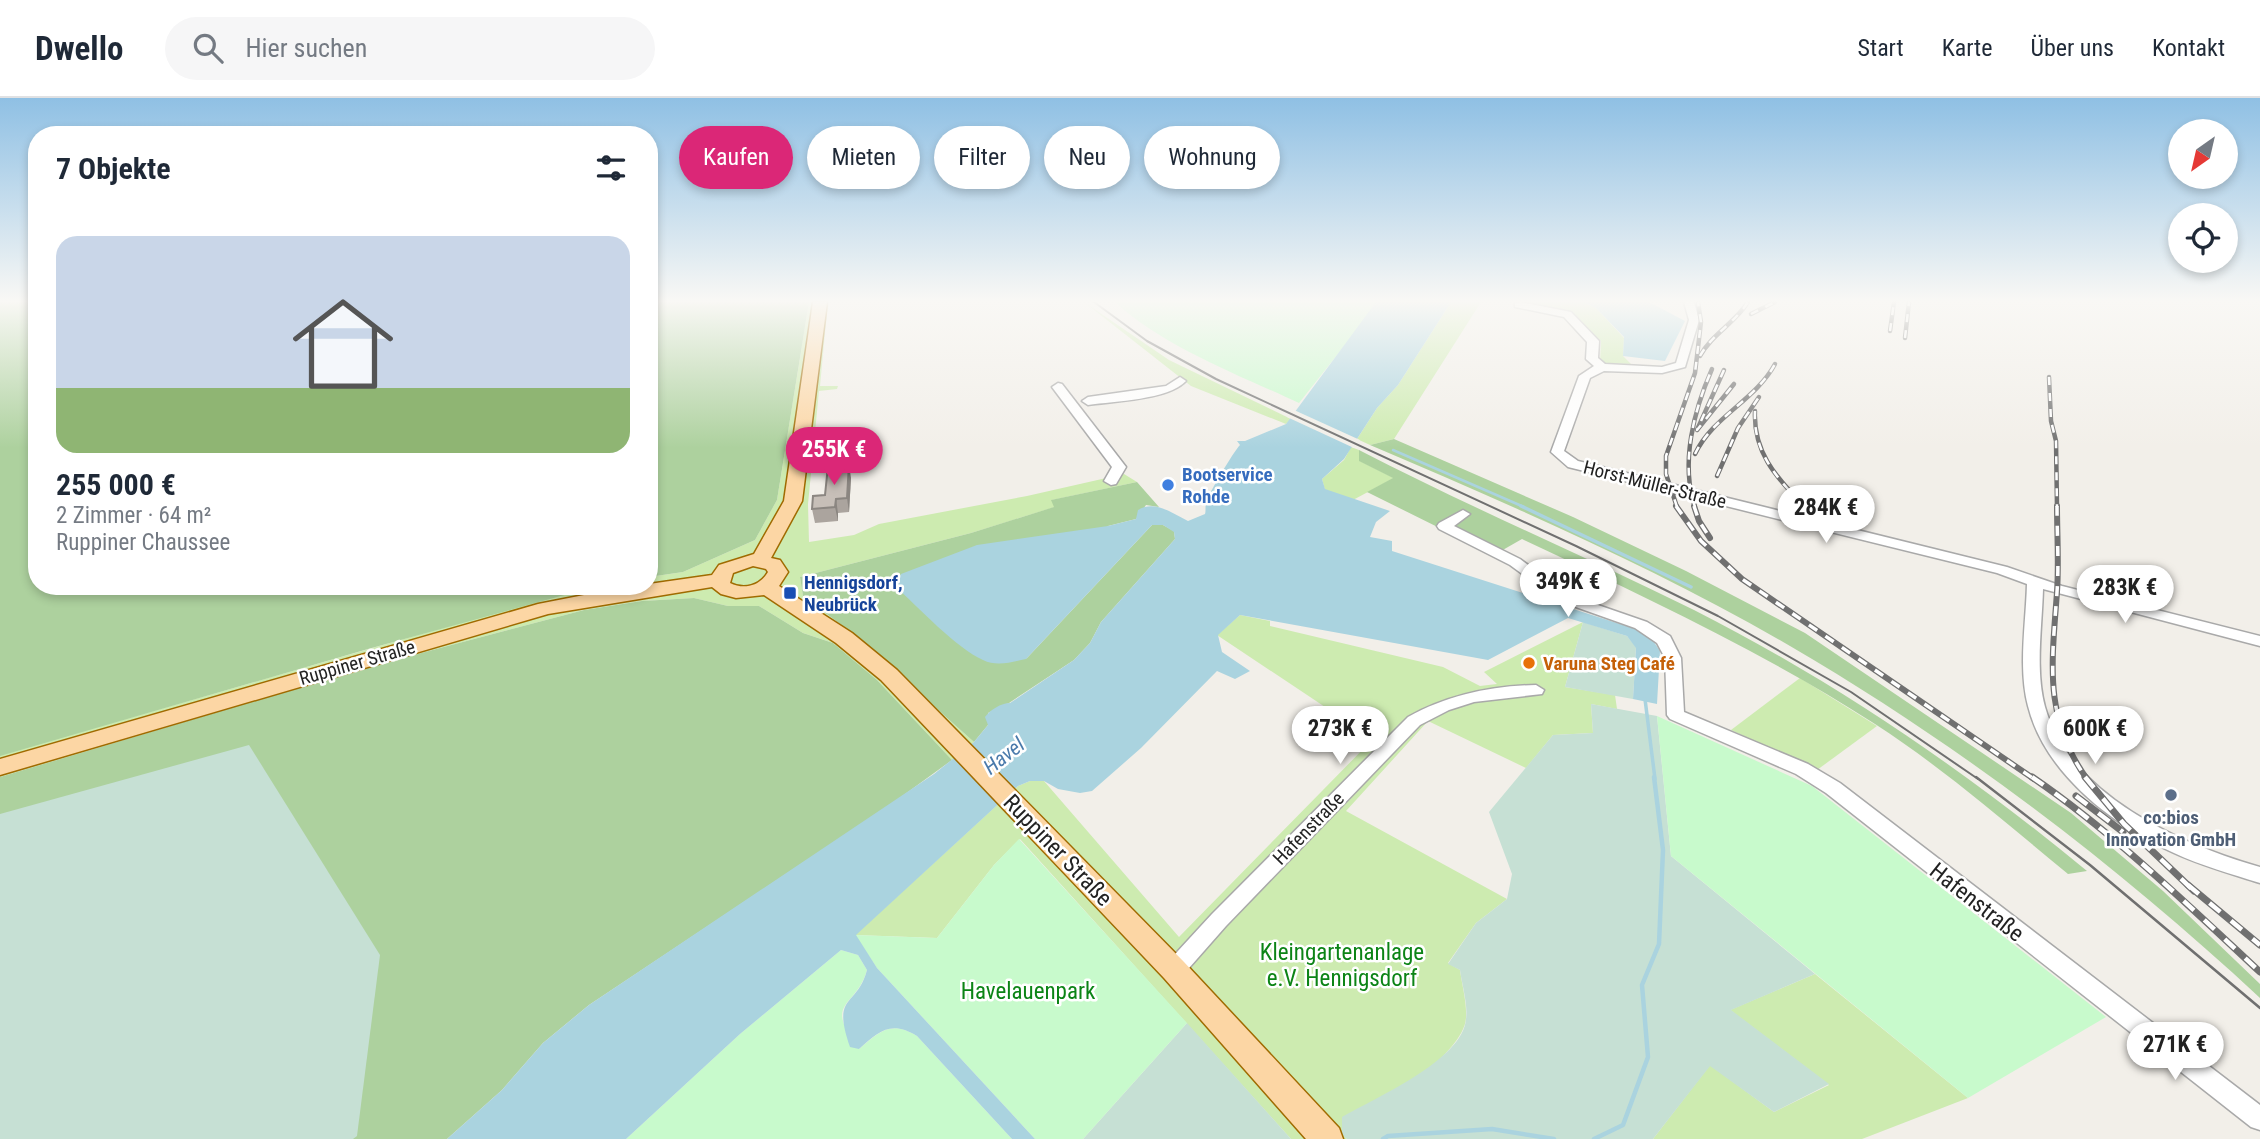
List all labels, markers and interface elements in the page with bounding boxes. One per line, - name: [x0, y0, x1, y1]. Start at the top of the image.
- search box: [165, 17, 655, 80]
- text: Dwello: [35, 29, 123, 68]
- icon: search: [189, 29, 227, 67]
- text: Hier suchen: [245, 33, 367, 63]
- text: Start: [1858, 34, 1904, 62]
- text: Karte: [1942, 34, 1992, 62]
- text: Über uns: [2030, 34, 2114, 62]
- text: Kontakt: [2152, 34, 2225, 62]
- north arrow: [2168, 119, 2238, 189]
- map controls: [2168, 119, 2238, 273]
- chip: Kaufen: [679, 126, 793, 189]
- chip: Mieten: [807, 126, 920, 189]
- chip: Filter: [934, 126, 1030, 189]
- chip: Neu: [1044, 126, 1130, 189]
- chip: Wohnung: [1144, 126, 1280, 189]
- icon: filters: [592, 149, 630, 187]
- text: 7 Objekte: [56, 151, 171, 186]
- button: locate: [2168, 203, 2238, 273]
- icon: home: [280, 281, 406, 407]
- pin: 255K €: [777, 428, 891, 487]
- text: 255K €: [802, 436, 866, 463]
- street label: Horst-Müller-Straße: [1581, 456, 1729, 513]
- place label: Bootservice Rohde: [1182, 463, 1273, 508]
- text: 255 000 €: [56, 467, 176, 502]
- marker: Bootservice Rohde: [1160, 477, 1176, 493]
- pin: 284K €: [1769, 486, 1883, 545]
- text: 284K €: [1794, 494, 1858, 521]
- text: 2 Zimmer · 64 m²: [56, 502, 211, 529]
- text: Ruppiner Chaussee: [56, 529, 230, 556]
- pin: 349K €: [1511, 560, 1625, 619]
- pin: 283K €: [2068, 566, 2182, 625]
- text: 349K €: [1536, 568, 1600, 595]
- place label: Hennigsdorf, Neubrück: [804, 571, 903, 616]
- text: 283K €: [2093, 574, 2157, 601]
- marker: Hennigsdorf, Neubrück: [782, 585, 798, 601]
- street label: Ruppiner Straße: [297, 635, 418, 690]
- place label: Varuna Steg Café: [1543, 652, 1675, 675]
- marker: Varuna Steg Café: [1521, 655, 1537, 671]
- pin: 273K €: [1283, 706, 1397, 766]
- pin: 600K €: [2038, 706, 2152, 766]
- text: 273K €: [1308, 715, 1372, 742]
- text: 600K €: [2063, 715, 2127, 742]
- water label: Havel: [979, 732, 1029, 779]
- street label: Hafenstraße: [1268, 787, 1349, 870]
- marker: co:bios Innovation GmbH: [2163, 787, 2179, 803]
- street label: Ruppiner Straße: [998, 789, 1118, 912]
- place label: co:bios Innovation GmbH: [2106, 806, 2236, 851]
- street label: Hafenstraße: [1924, 857, 2029, 947]
- park label: Kleingartenanlage e.V. Hennigsdorf: [1260, 939, 1424, 992]
- park label: Havelauenpark: [961, 978, 1096, 1005]
- pin: 271K €: [2118, 1023, 2232, 1082]
- text: 271K €: [2143, 1031, 2207, 1058]

